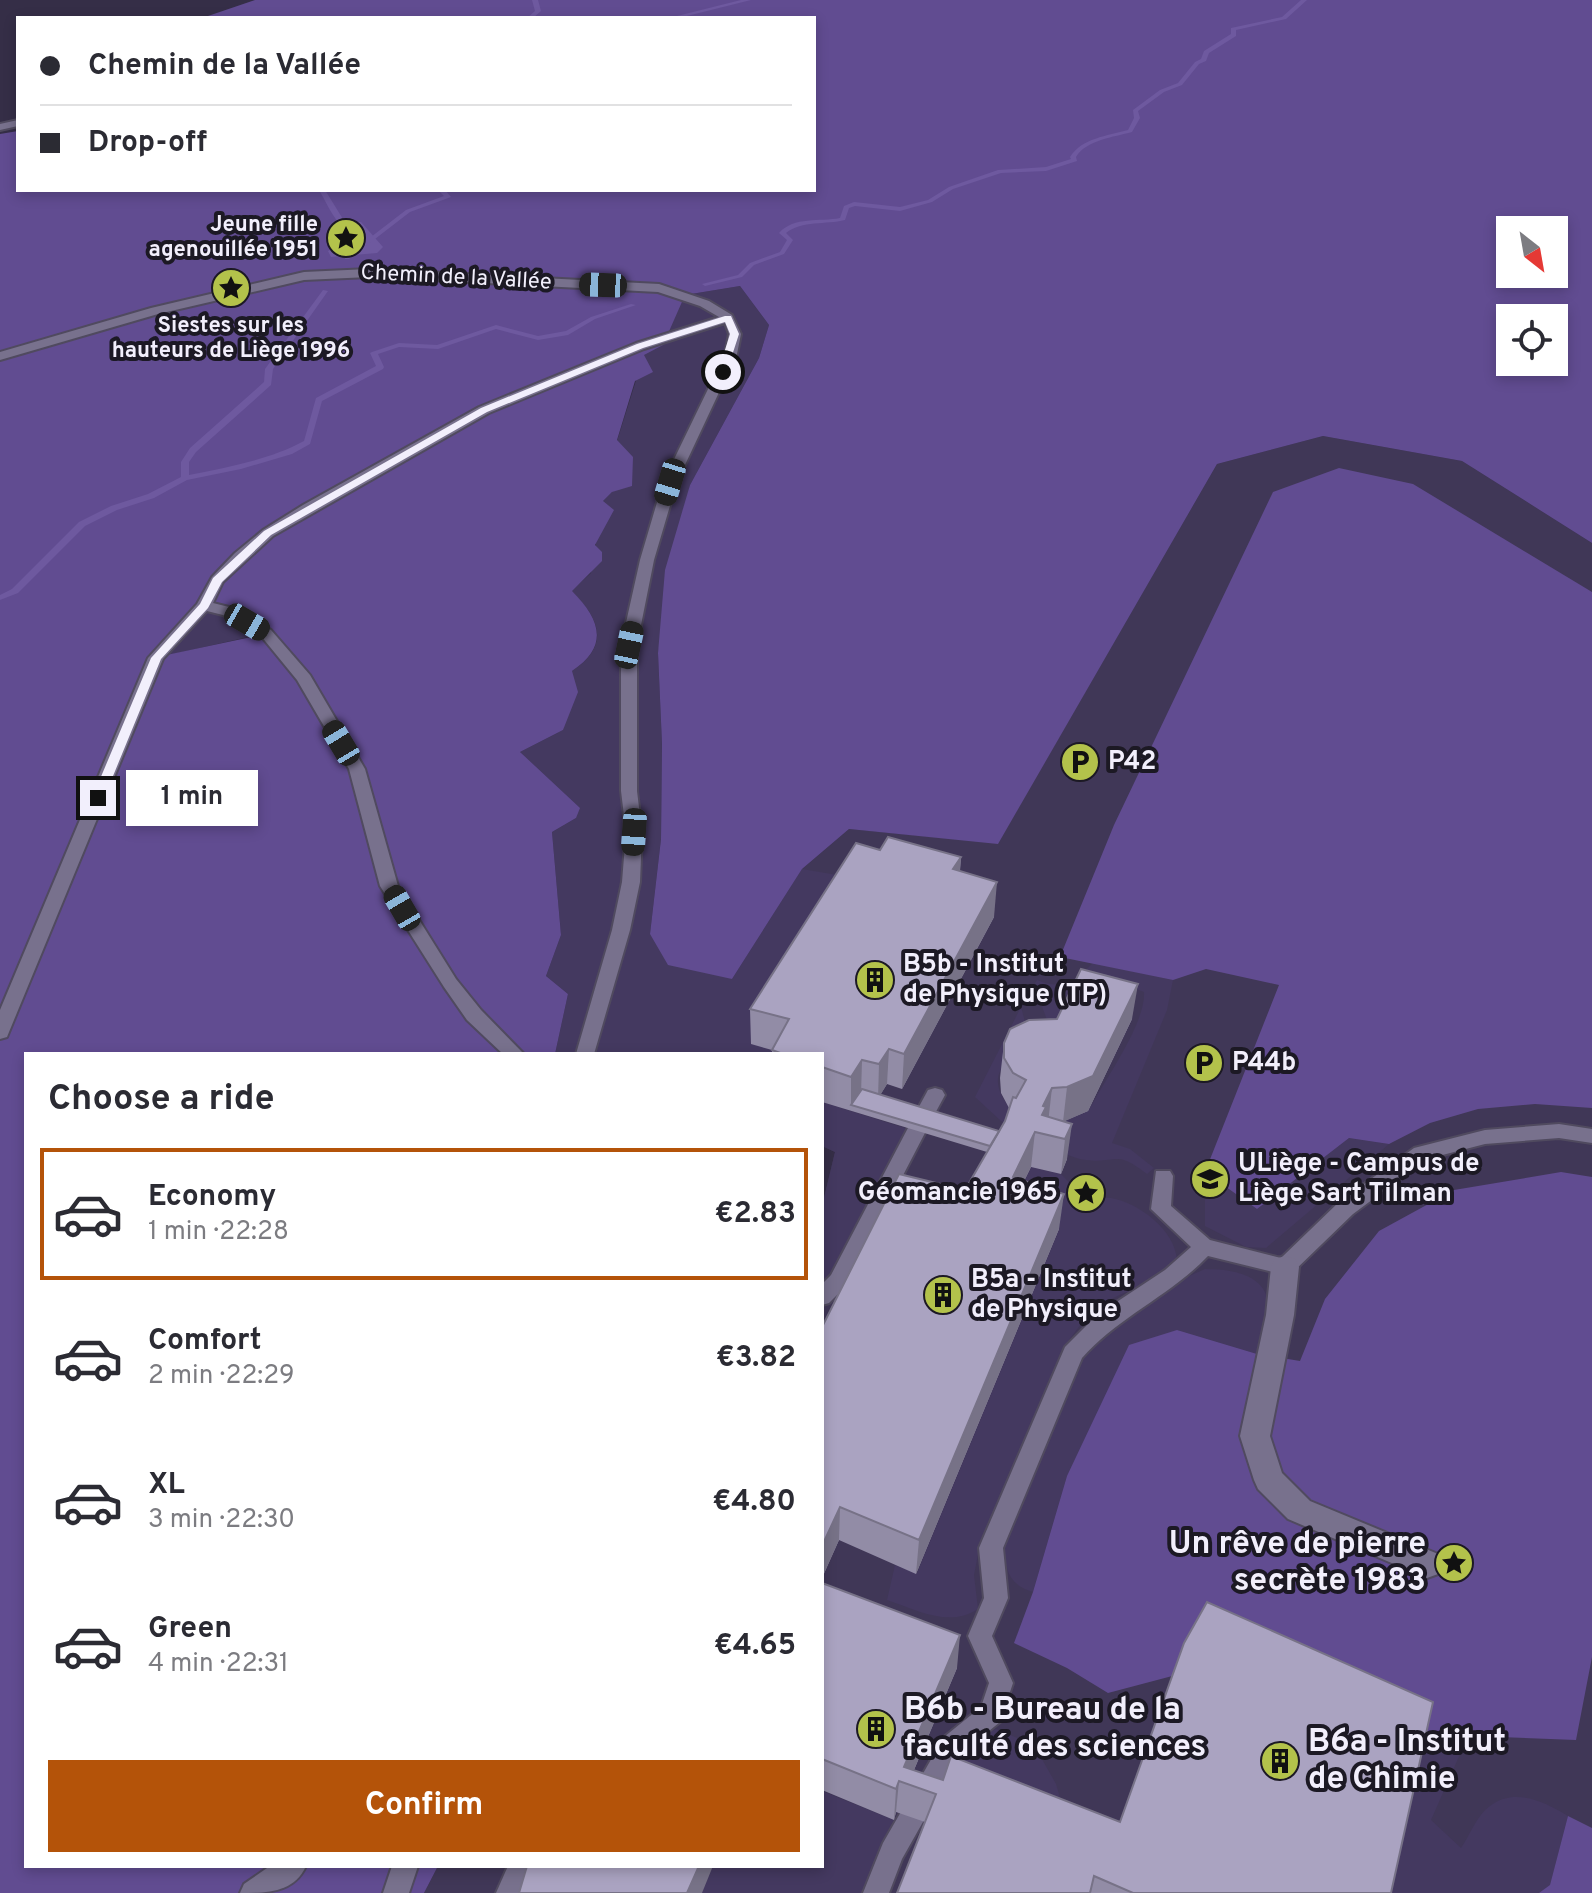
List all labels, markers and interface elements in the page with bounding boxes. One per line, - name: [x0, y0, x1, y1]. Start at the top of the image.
- text: Chemin de la Vallée: [88, 48, 361, 85]
- text: Drop-off: [88, 125, 207, 162]
- place label: Jeune fille agenouillée 1951: [149, 212, 318, 264]
- north arrow: [1496, 216, 1568, 288]
- map controls: [1496, 216, 1568, 376]
- place icon: Jeune fille agenouillée 1951: [325, 217, 367, 259]
- street label: Chemin de la Vallée: [360, 260, 552, 296]
- place icon: Siestes sur les hauteurs de Liège 1996: [210, 267, 252, 309]
- car: [579, 272, 627, 298]
- button: locate: [1496, 304, 1568, 376]
- place label: Siestes sur les hauteurs de Liège 1996: [112, 313, 350, 365]
- route start: [705, 354, 741, 390]
- car: [652, 456, 688, 508]
- car: [220, 600, 274, 644]
- car: [612, 619, 646, 671]
- car: [318, 716, 364, 770]
- parking icon: P42: [1059, 741, 1101, 783]
- place label: P42: [1108, 746, 1156, 779]
- callout: 1 min: [126, 770, 258, 826]
- route end: [80, 780, 116, 816]
- text: 1 min: [161, 781, 223, 814]
- car: [620, 807, 648, 857]
- car: [380, 881, 424, 935]
- place label: B5b - Institut de Physique (TP): [903, 949, 1107, 1012]
- building icon: B5b - Institut de Physique (TP): [854, 959, 896, 1001]
- parking icon: P44b: [1183, 1042, 1225, 1084]
- place label: P44b: [1232, 1047, 1296, 1080]
- text: Choose a ride: [48, 1077, 274, 1123]
- place label: ULiège - Campus de Liège Sart Tilman: [1238, 1148, 1479, 1211]
- school or university icon: ULiège - Campus de Liège Sart Tilman: [1189, 1158, 1231, 1200]
- place icon: Géomancie 1965: [1065, 1172, 1107, 1214]
- place label: Géomancie 1965: [858, 1177, 1058, 1210]
- icon: car: [52, 1178, 124, 1250]
- text: Economy: [148, 1179, 276, 1216]
- text: €2.83: [714, 1196, 796, 1233]
- text: 1 min · 22:28: [148, 1216, 289, 1249]
- place label: B5a - Institut de Physique: [971, 1264, 1132, 1327]
- building icon: B5a - Institut de Physique: [922, 1274, 964, 1316]
- icon: car: [52, 1322, 124, 1394]
- text: Comfort: [148, 1323, 261, 1360]
- text: €3.82: [716, 1340, 796, 1377]
- text: 2 min · 22:29: [148, 1360, 295, 1393]
- icon: car: [52, 1466, 124, 1538]
- text: XL: [148, 1467, 185, 1504]
- text: €4.80: [712, 1484, 796, 1521]
- text: 3 min · 22:30: [148, 1504, 295, 1537]
- place label: Un rêve de pierre secrète 1983: [1169, 1525, 1426, 1602]
- place icon: Un rêve de pierre secrète 1983: [1433, 1542, 1475, 1584]
- icon: car: [52, 1610, 124, 1682]
- text: Green: [148, 1611, 232, 1648]
- text: €4.65: [714, 1628, 796, 1665]
- text: 4 min · 22:31: [148, 1648, 289, 1681]
- place label: B6b - Bureau de la faculté des sciences: [904, 1691, 1206, 1768]
- building icon: B6b - Bureau de la faculté des sciences: [855, 1708, 897, 1750]
- place label: B6a - Institut de Chimie: [1308, 1723, 1506, 1800]
- building icon: B6a - Institut de Chimie: [1259, 1740, 1301, 1782]
- button: Confirm: [48, 1760, 800, 1852]

